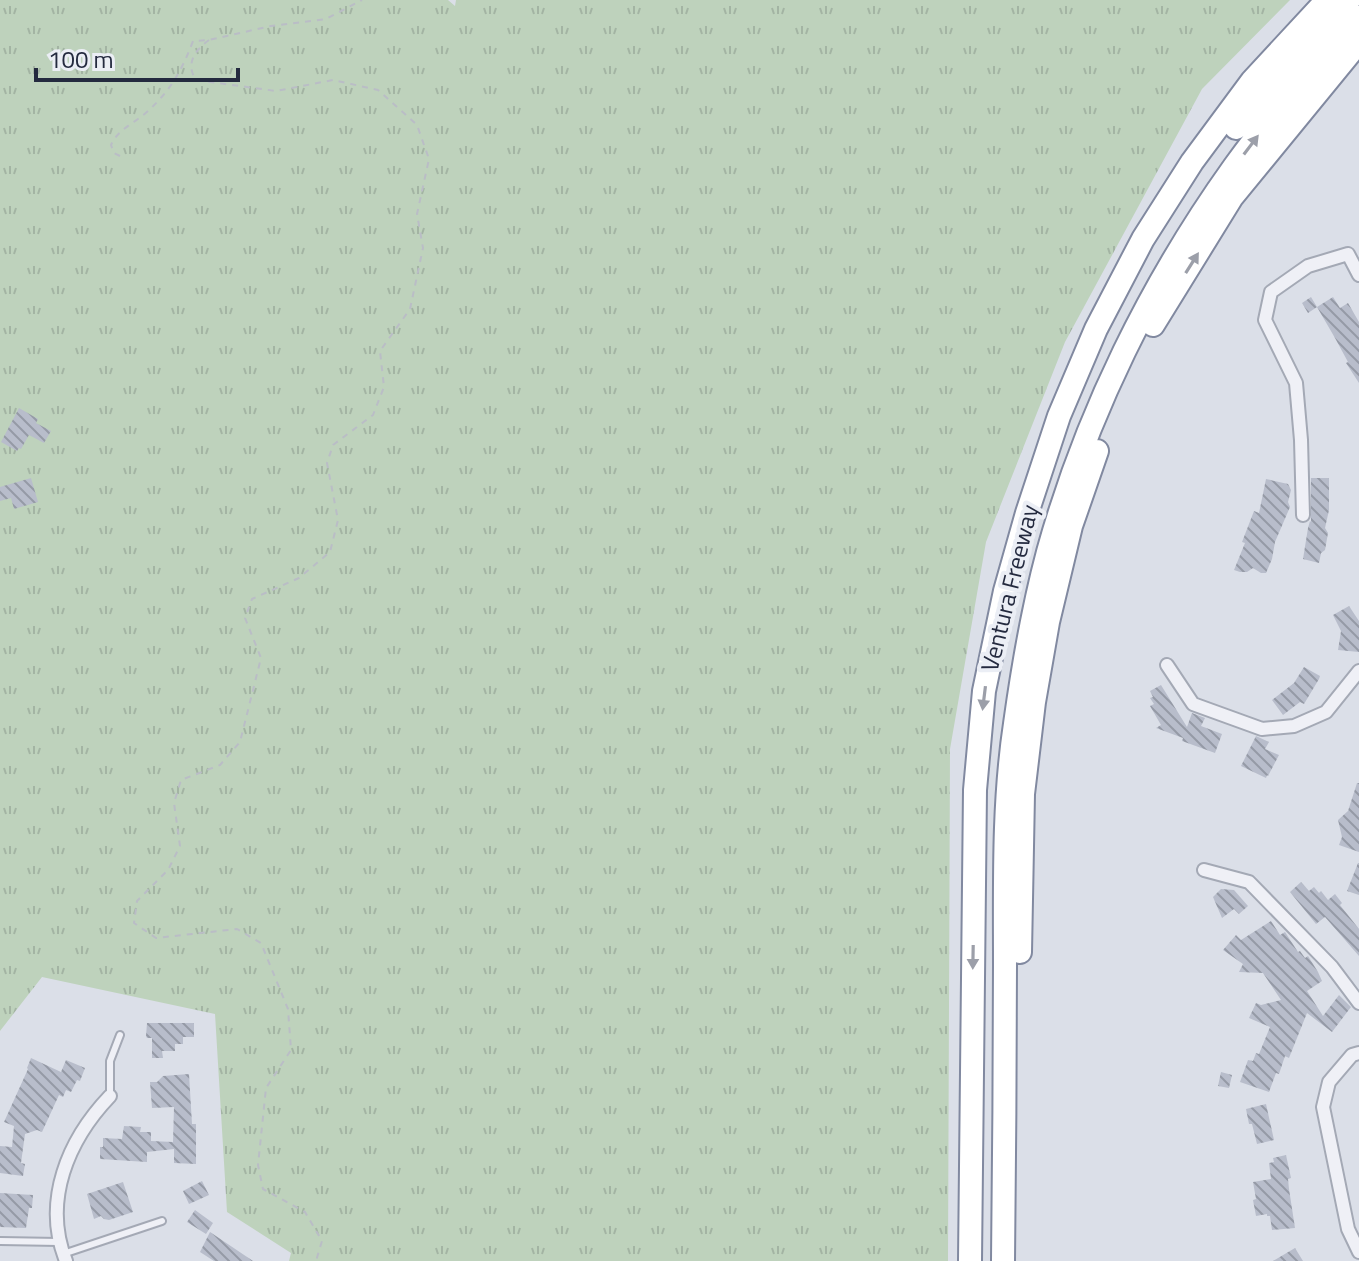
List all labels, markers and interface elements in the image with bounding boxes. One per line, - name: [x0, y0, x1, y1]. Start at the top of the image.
- scale bar: [36, 32, 238, 82]
- text: 100 m: [48, 41, 114, 77]
- one-way arrow: [1242, 135, 1258, 155]
- one-way arrow: [1184, 252, 1198, 274]
- street label: Ventura Freeway: [971, 500, 1047, 675]
- one-way arrow: [977, 686, 990, 711]
- one-way arrow: [967, 945, 980, 970]

